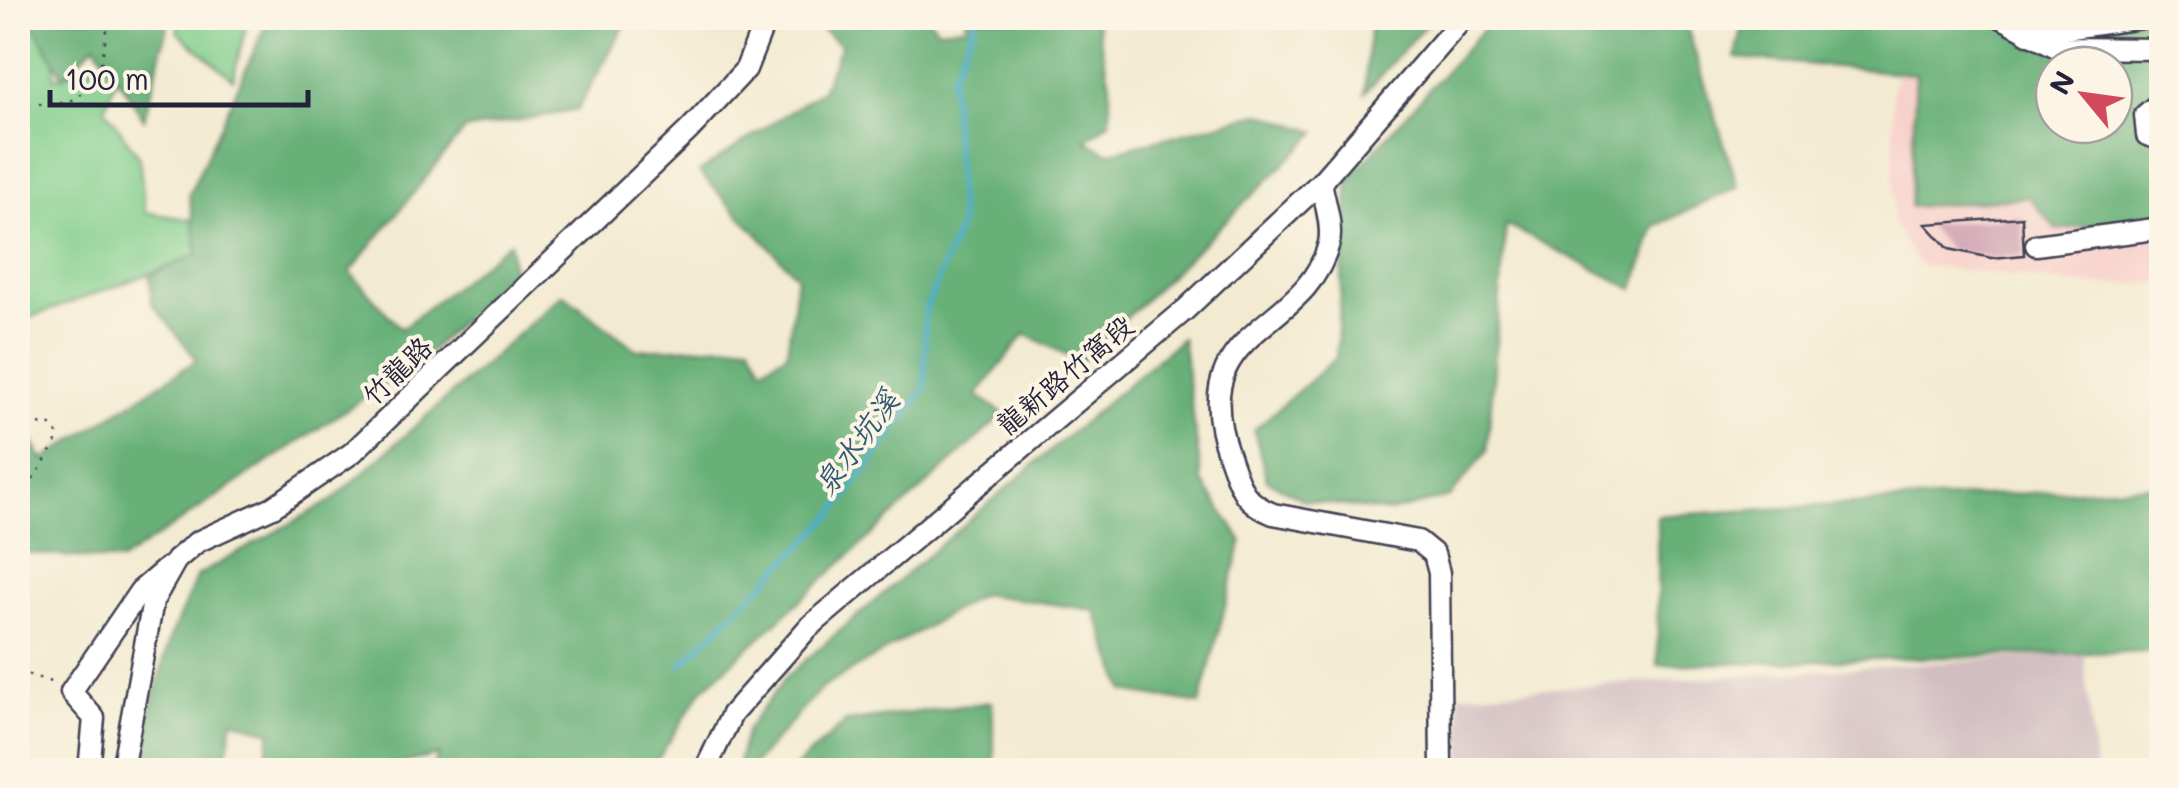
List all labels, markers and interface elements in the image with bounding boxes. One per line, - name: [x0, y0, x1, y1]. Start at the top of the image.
- scale bar: [50, 45, 308, 107]
- north arrow: [2034, 45, 2134, 145]
- text: 100 m: [65, 58, 149, 98]
- text: N: [2040, 64, 2082, 100]
- street label: 龍新路竹窩段: [988, 306, 1140, 442]
- street label: 竹龍路: [354, 328, 439, 412]
- water label: 泉水坑溪: [804, 380, 908, 502]

